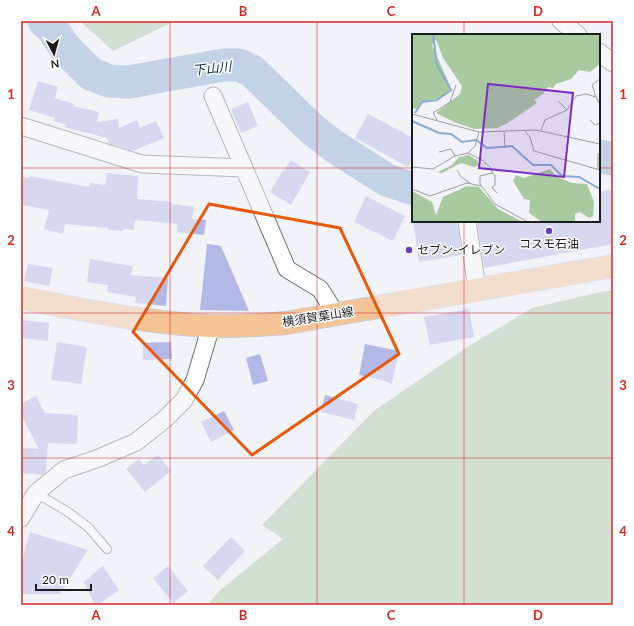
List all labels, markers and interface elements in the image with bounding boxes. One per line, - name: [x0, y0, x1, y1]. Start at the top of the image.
- text: A: [90, 3, 101, 19]
- text: B: [239, 3, 248, 19]
- text: C: [387, 3, 396, 19]
- text: D: [533, 3, 543, 19]
- north arrow: [34, 34, 74, 74]
- inset map: [412, 34, 600, 222]
- water label: 下山川: [192, 57, 234, 78]
- text: N: [50, 58, 60, 71]
- text: 1: [7, 86, 15, 102]
- text: 1: [619, 86, 627, 102]
- marker: コスモ石油: [544, 226, 554, 236]
- text: 2: [7, 232, 15, 248]
- text: 2: [619, 232, 627, 248]
- place label: コスモ石油: [519, 236, 579, 251]
- place label: セブン-イレブン: [417, 242, 505, 257]
- marker: セブン-イレブン: [404, 245, 414, 255]
- street label: 横須賀葉山線: [281, 303, 355, 330]
- text: 3: [7, 377, 15, 393]
- text: 3: [619, 377, 627, 393]
- text: 4: [7, 523, 15, 539]
- text: 4: [619, 523, 627, 539]
- scale bar: [36, 566, 91, 592]
- text: 20 m: [42, 572, 69, 587]
- text: A: [90, 607, 101, 623]
- text: B: [239, 607, 248, 623]
- text: C: [387, 607, 396, 623]
- text: D: [533, 607, 543, 623]

